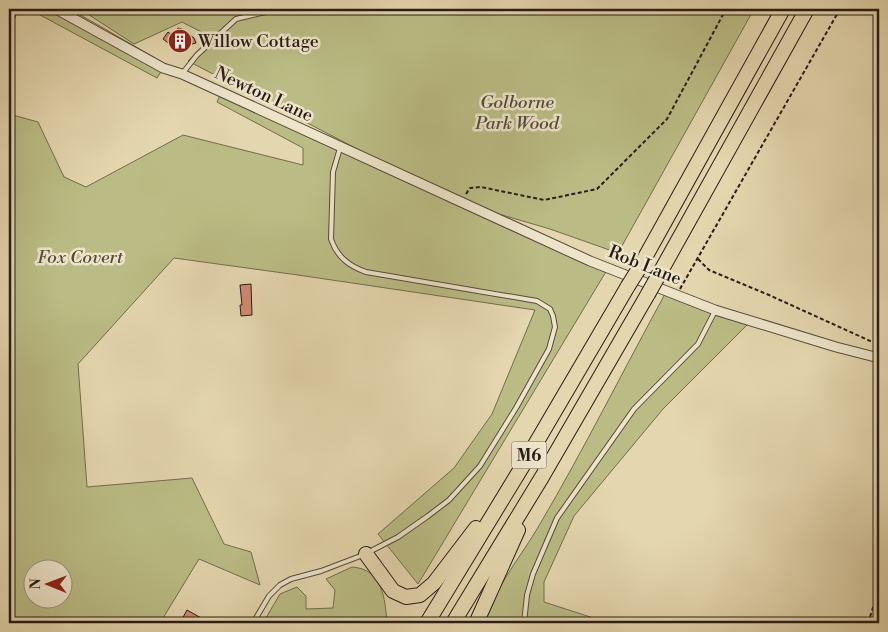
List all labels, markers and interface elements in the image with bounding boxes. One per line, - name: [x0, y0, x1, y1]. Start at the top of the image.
- building icon: Willow Cottage: [167, 28, 193, 54]
- place label: Willow Cottage: [197, 30, 319, 53]
- street label: Newton Lane: [211, 62, 317, 127]
- park label: Golborne Park Wood: [474, 91, 560, 135]
- street label: Rob Lane: [605, 240, 685, 291]
- park label: Fox Covert: [37, 246, 124, 269]
- road number: M6: [512, 442, 546, 468]
- north arrow: [22, 560, 72, 610]
- text: N: [27, 578, 45, 589]

